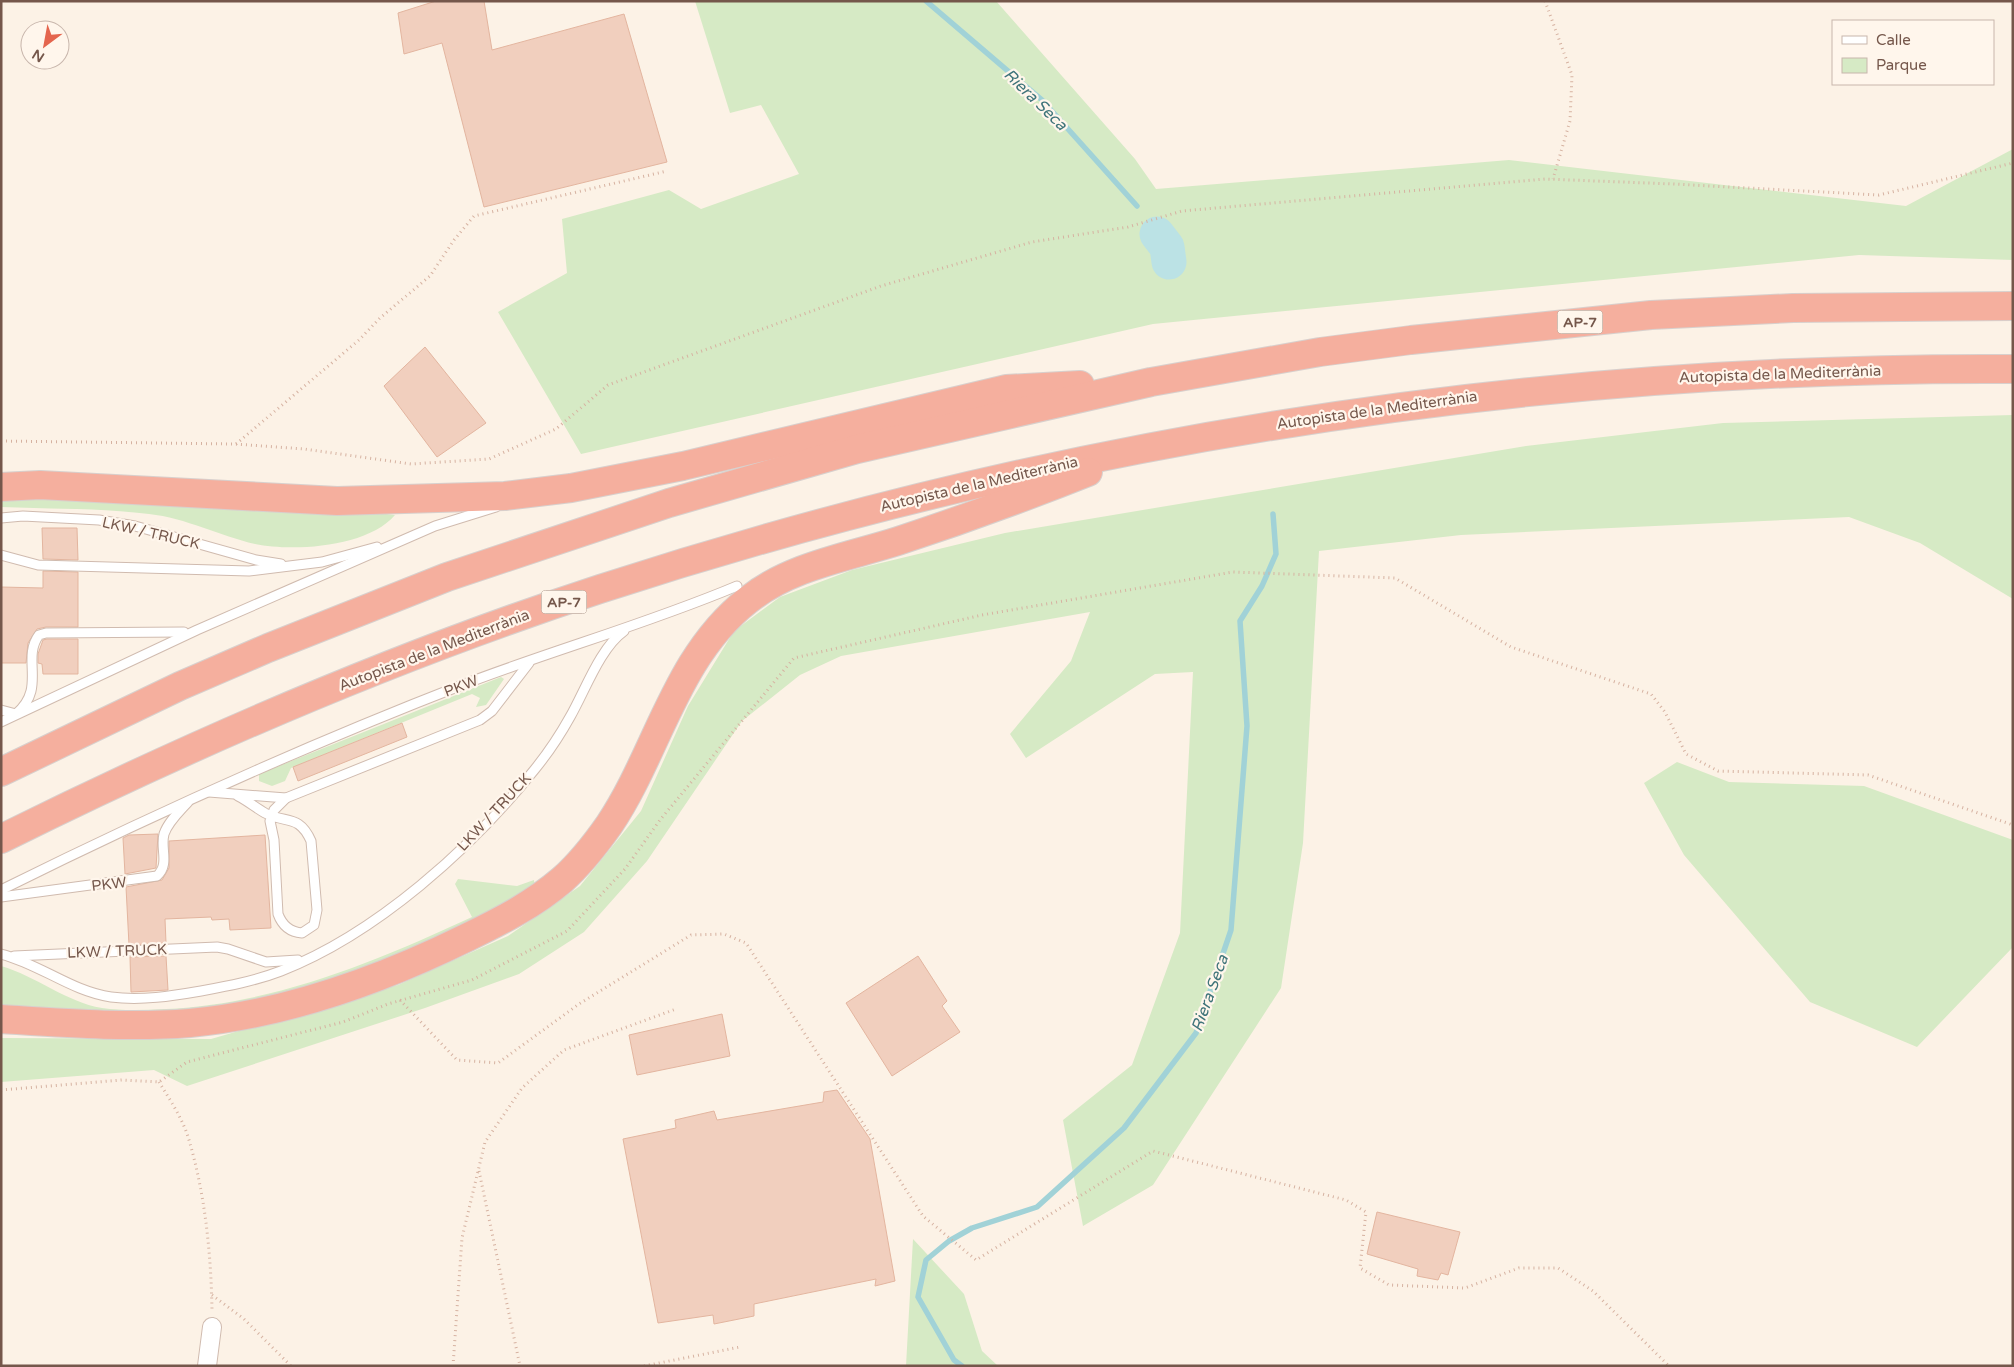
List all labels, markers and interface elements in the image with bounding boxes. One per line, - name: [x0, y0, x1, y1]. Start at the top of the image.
- north arrow: [20, 20, 70, 70]
- legend: [1832, 20, 1994, 85]
- text: Calle: [1876, 31, 1911, 49]
- text: N: [29, 45, 48, 66]
- text: Parque: [1876, 56, 1927, 74]
- water label: Riera Seca: [1000, 65, 1072, 135]
- road number: AP-7: [1558, 311, 1602, 334]
- street label: Autopista de la Mediterrània: [1678, 361, 1882, 387]
- street label: Autopista de la Mediterrània: [1275, 387, 1479, 433]
- street label: Autopista de la Mediterrània: [878, 452, 1080, 516]
- street label: LKW / TRUCK: [100, 513, 202, 553]
- road number: AP-7: [542, 590, 586, 614]
- street label: Autopista de la Mediterrània: [336, 605, 532, 695]
- street label: PKW: [441, 671, 481, 701]
- street label: LKW / TRUCK: [453, 769, 535, 855]
- street label: PKW: [90, 873, 128, 895]
- street label: LKW / TRUCK: [67, 940, 167, 962]
- water label: Riera Seca: [1187, 951, 1233, 1034]

